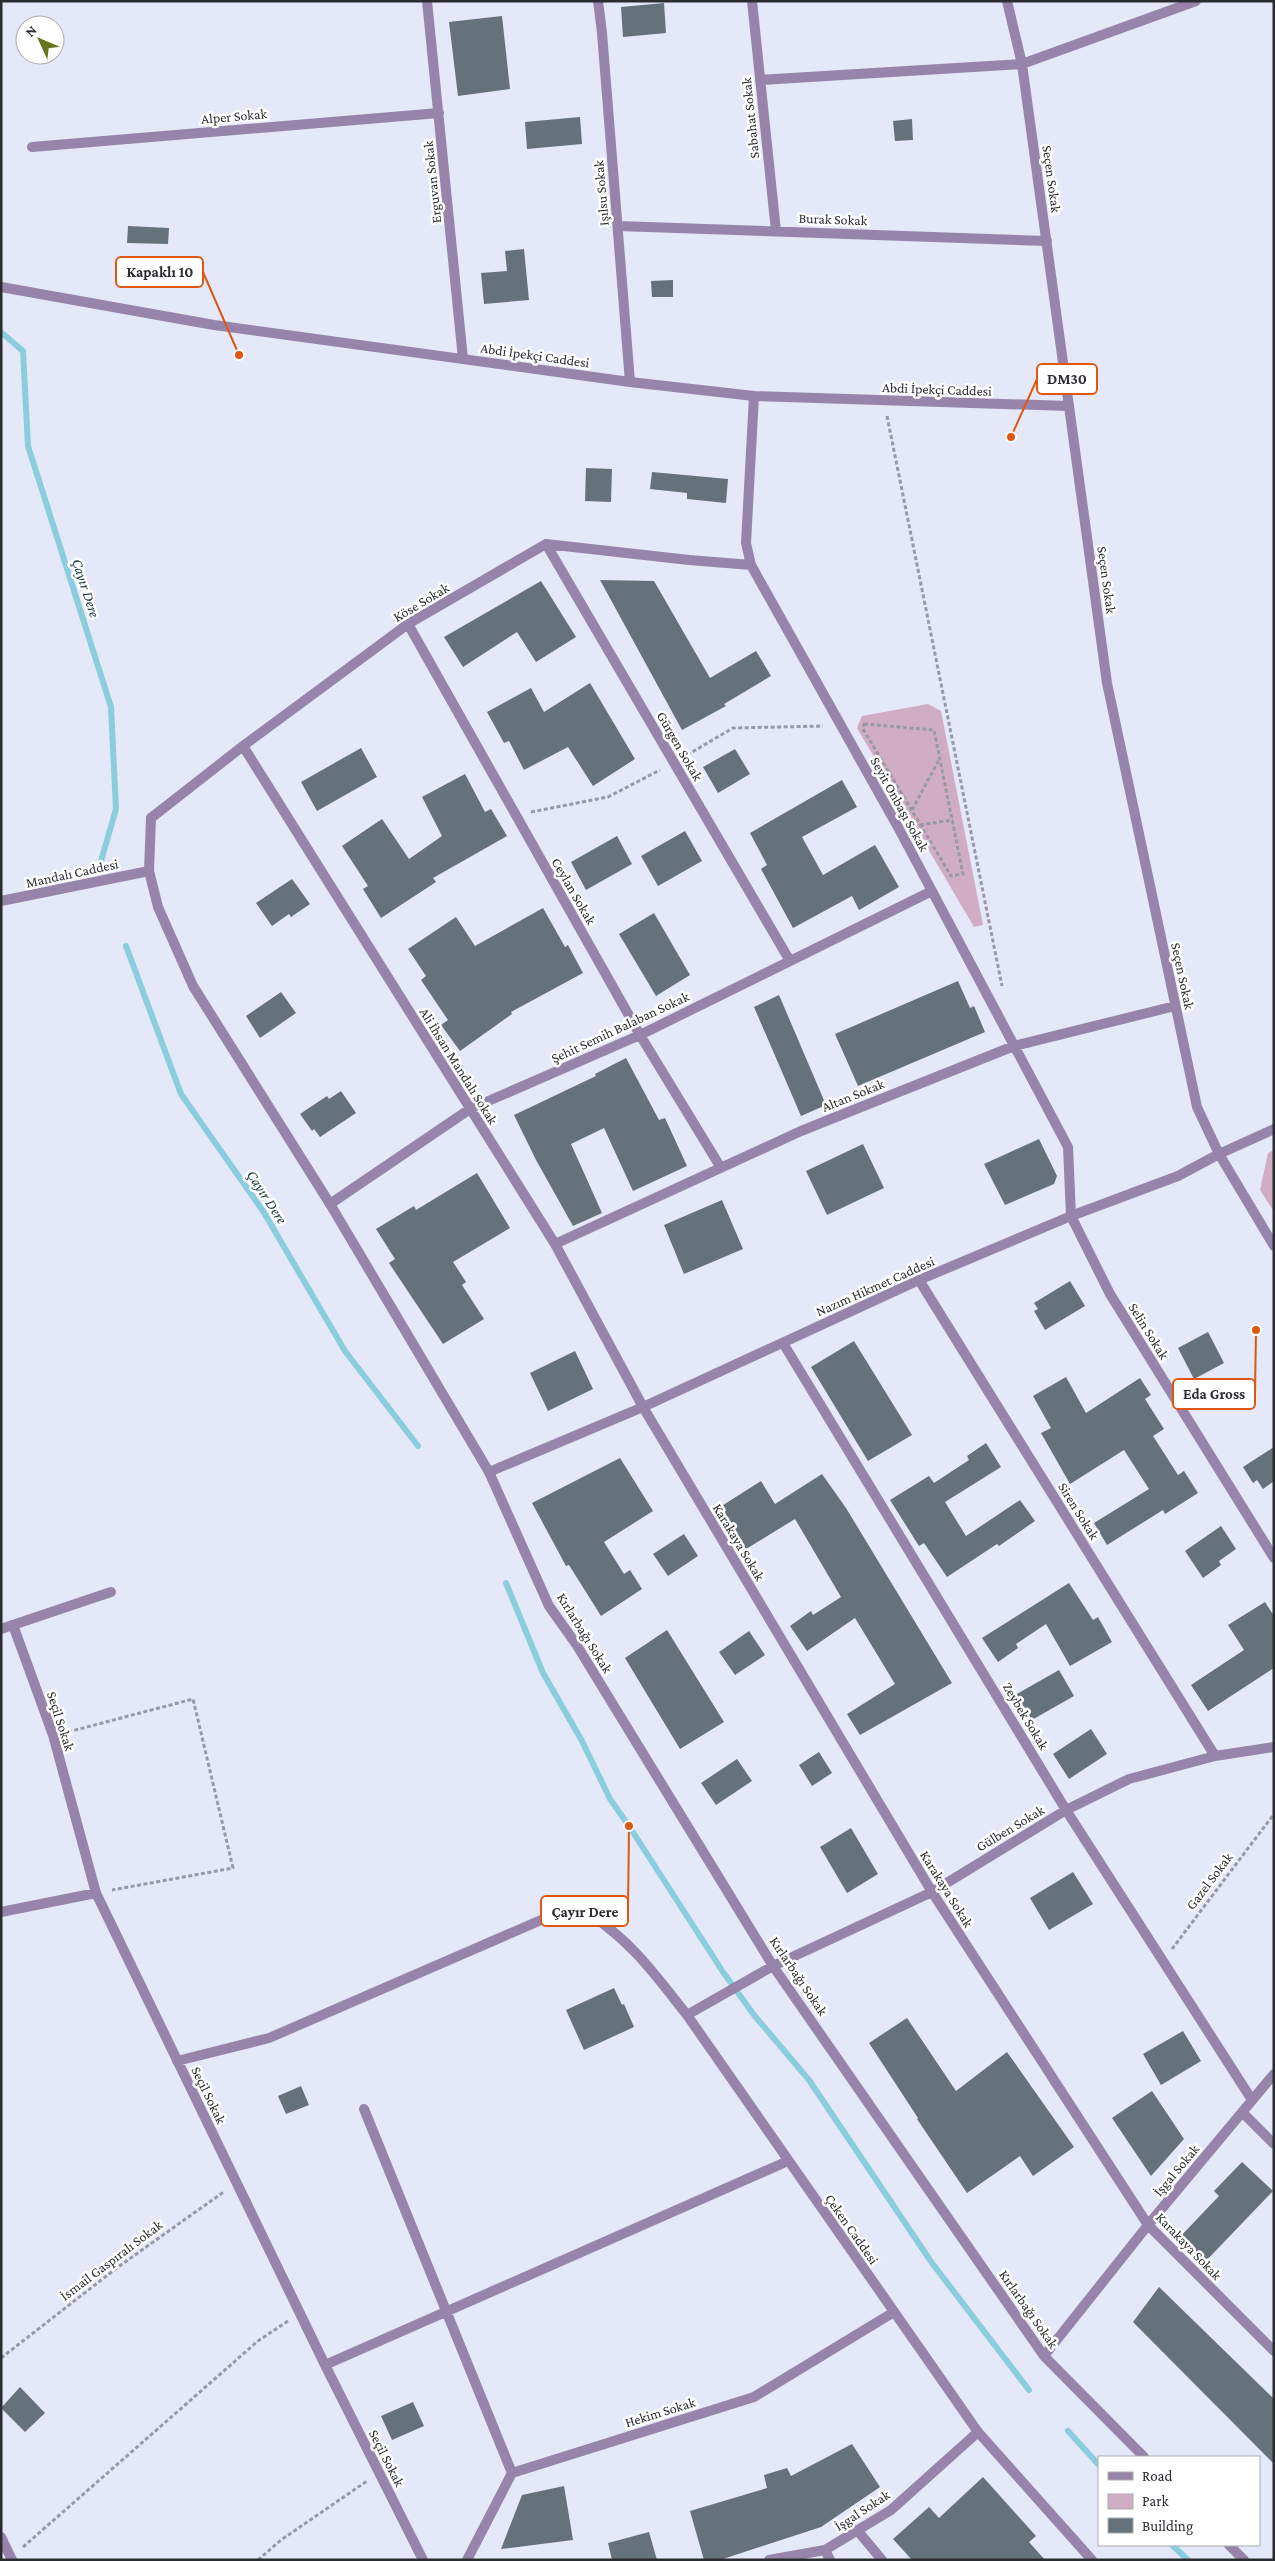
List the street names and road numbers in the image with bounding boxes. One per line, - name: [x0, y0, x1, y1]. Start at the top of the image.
- street label: Sabahat Sokak: [738, 76, 762, 159]
- street label: Alper Sokak: [200, 105, 268, 127]
- street label: Erguvan Sokak: [420, 140, 444, 224]
- street label: Seçen Sokak: [1039, 144, 1065, 214]
- street label: Işılsu Sokak: [590, 159, 612, 227]
- street label: Burak Sokak: [798, 210, 868, 228]
- street label: Abdi İpekçi Caddesi: [479, 339, 591, 371]
- street label: Abdi İpekçi Caddesi: [882, 379, 993, 399]
- street label: Seçen Sokak: [1094, 545, 1120, 615]
- street label: Köse Sokak: [390, 579, 452, 625]
- street label: Gürgen Sokak: [654, 709, 706, 784]
- street label: Seyit Onbaşı Sokak: [867, 754, 933, 854]
- street label: Mandalı Caddesi: [24, 855, 120, 891]
- street label: Ceylan Sokak: [548, 855, 600, 927]
- street label: Seçen Sokak: [1168, 941, 1198, 1011]
- street label: Şehit Semih Balaban Sokak: [549, 988, 692, 1066]
- street label: Ali İhsan Mandalı Sokak: [417, 1005, 502, 1128]
- street label: Altan Sokak: [819, 1075, 887, 1115]
- street label: Nazım Hikmet Caddesi: [813, 1253, 937, 1319]
- street label: Selin Sokak: [1125, 1300, 1173, 1362]
- street label: Siren Sokak: [1055, 1479, 1103, 1543]
- street label: Karakaya Sokak: [710, 1500, 769, 1584]
- street label: Kırlarbağı Sokak: [554, 1590, 616, 1676]
- street label: Zeybek Sokak: [1000, 1679, 1053, 1753]
- street label: Seçil Sokak: [44, 1689, 78, 1753]
- street label: Gülben Sokak: [973, 1801, 1047, 1855]
- street label: Karakaya Sokak: [917, 1848, 977, 1931]
- street label: Gazel Sokak: [1182, 1849, 1236, 1913]
- street label: Kırlarbağı Sokak: [767, 1934, 831, 2019]
- street label: Seçil Sokak: [188, 2064, 230, 2127]
- street label: İşgal Sokak: [1150, 2141, 1202, 2199]
- street label: Çeken Caddesi: [822, 2191, 882, 2267]
- street label: Karakaya Sokak: [1153, 2209, 1225, 2283]
- street label: İsmail Gaspıralı Sokak: [57, 2216, 165, 2304]
- street label: Kırlarbağı Sokak: [996, 2267, 1062, 2351]
- street label: Hekim Sokak: [623, 2394, 697, 2430]
- street label: Seçil Sokak: [366, 2427, 408, 2489]
- street label: İşgal Sokak: [831, 2486, 893, 2534]

